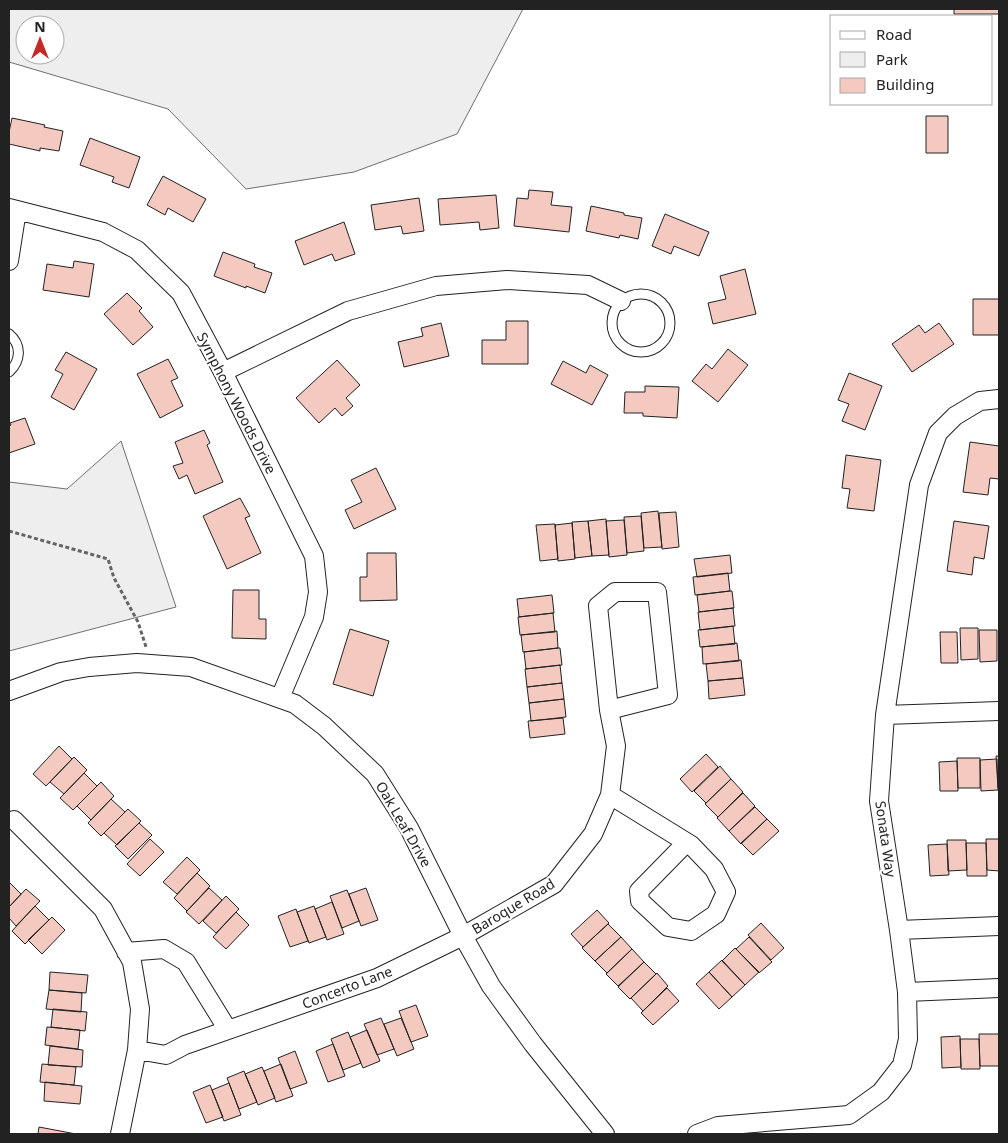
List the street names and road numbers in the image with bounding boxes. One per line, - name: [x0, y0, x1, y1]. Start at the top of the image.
- street label: Symphony Woods Drive: [193, 329, 281, 477]
- street label: Oak Leaf Drive: [372, 778, 436, 870]
- street label: Sonata Way: [871, 800, 901, 879]
- street label: Baroque Road: [468, 874, 558, 938]
- street label: Concerto Lane: [299, 961, 395, 1013]

